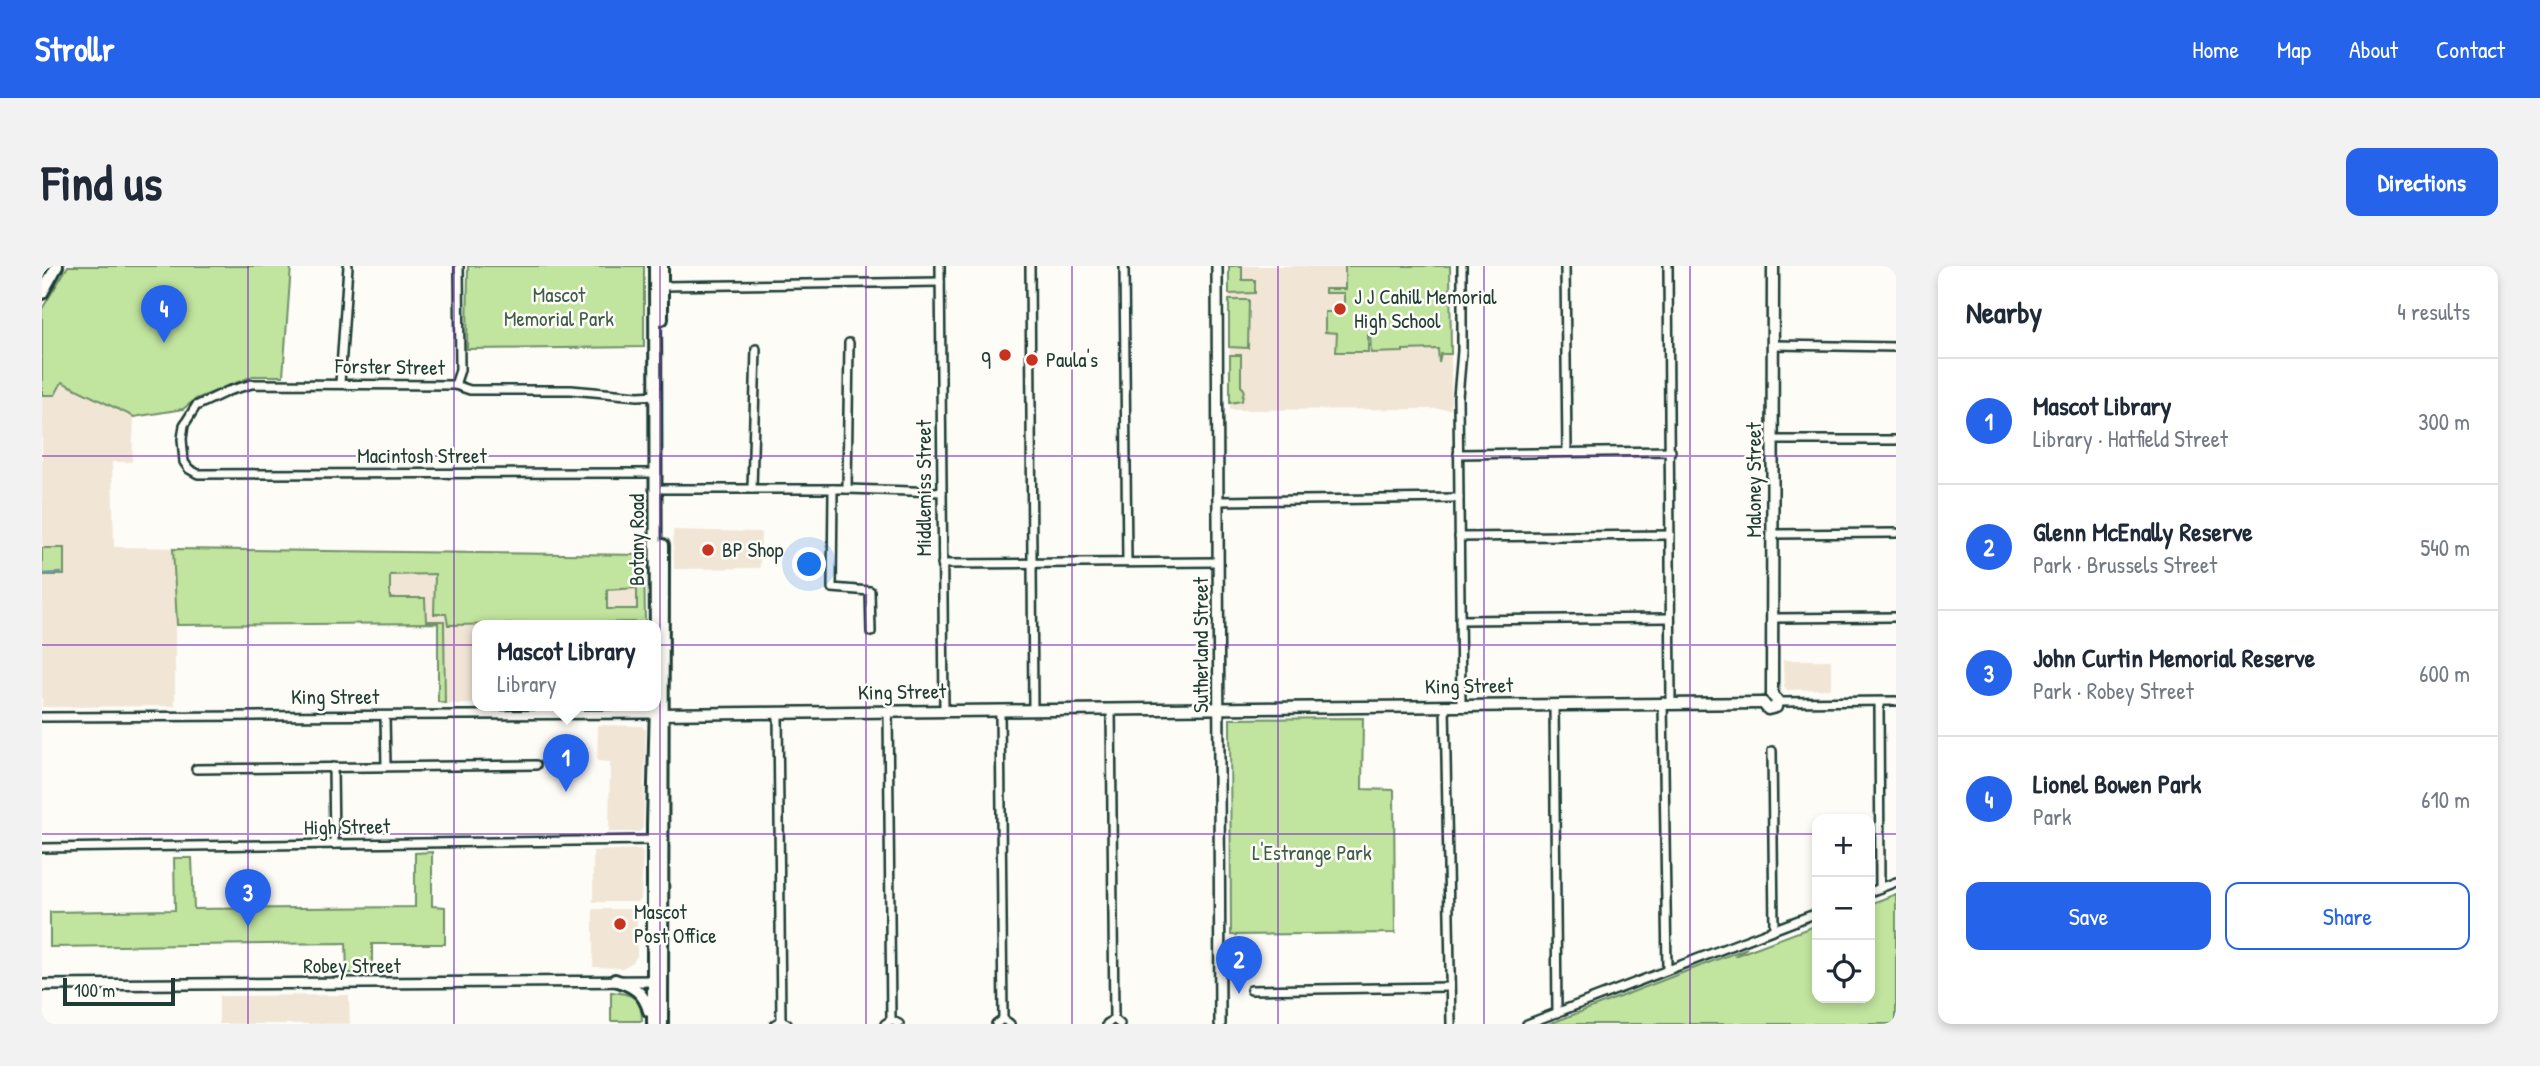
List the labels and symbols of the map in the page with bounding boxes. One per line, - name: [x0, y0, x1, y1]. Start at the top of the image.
- park label: Mascot Memorial Park: [504, 280, 614, 333]
- place label: J J Cahill Memorial High School: [1354, 282, 1497, 335]
- pin: 4: [141, 285, 187, 343]
- marker: J J Cahill Memorial High School: [1332, 301, 1348, 317]
- place label: q: [981, 340, 991, 369]
- place label: Paula's: [1046, 345, 1098, 374]
- marker: q: [997, 347, 1013, 363]
- street label: Forster Street: [334, 351, 446, 382]
- marker: Paula's: [1024, 352, 1040, 368]
- street label: Middlemiss Street: [909, 419, 938, 556]
- street label: Maloney Street: [1739, 422, 1768, 538]
- street label: Macintosh Street: [357, 441, 487, 470]
- street label: Botany Road: [622, 494, 651, 586]
- place label: BP Shop: [722, 535, 784, 564]
- marker: BP Shop: [700, 542, 716, 558]
- your location: [792, 547, 826, 581]
- street label: Sutherland Street: [1186, 576, 1215, 713]
- street label: King Street: [1425, 670, 1514, 701]
- street label: King Street: [858, 676, 947, 707]
- street label: King Street: [291, 682, 380, 711]
- pin: 1: [543, 734, 589, 792]
- street label: High Street: [304, 811, 391, 842]
- park label: L'Estrange Park: [1252, 838, 1372, 867]
- pin: 3: [225, 869, 271, 927]
- place label: Mascot Post Office: [634, 897, 717, 950]
- marker: Mascot Post Office: [612, 916, 628, 932]
- pin: 2: [1216, 936, 1262, 994]
- street label: Robey Street: [303, 951, 402, 980]
- scale bar: [63, 975, 175, 1007]

